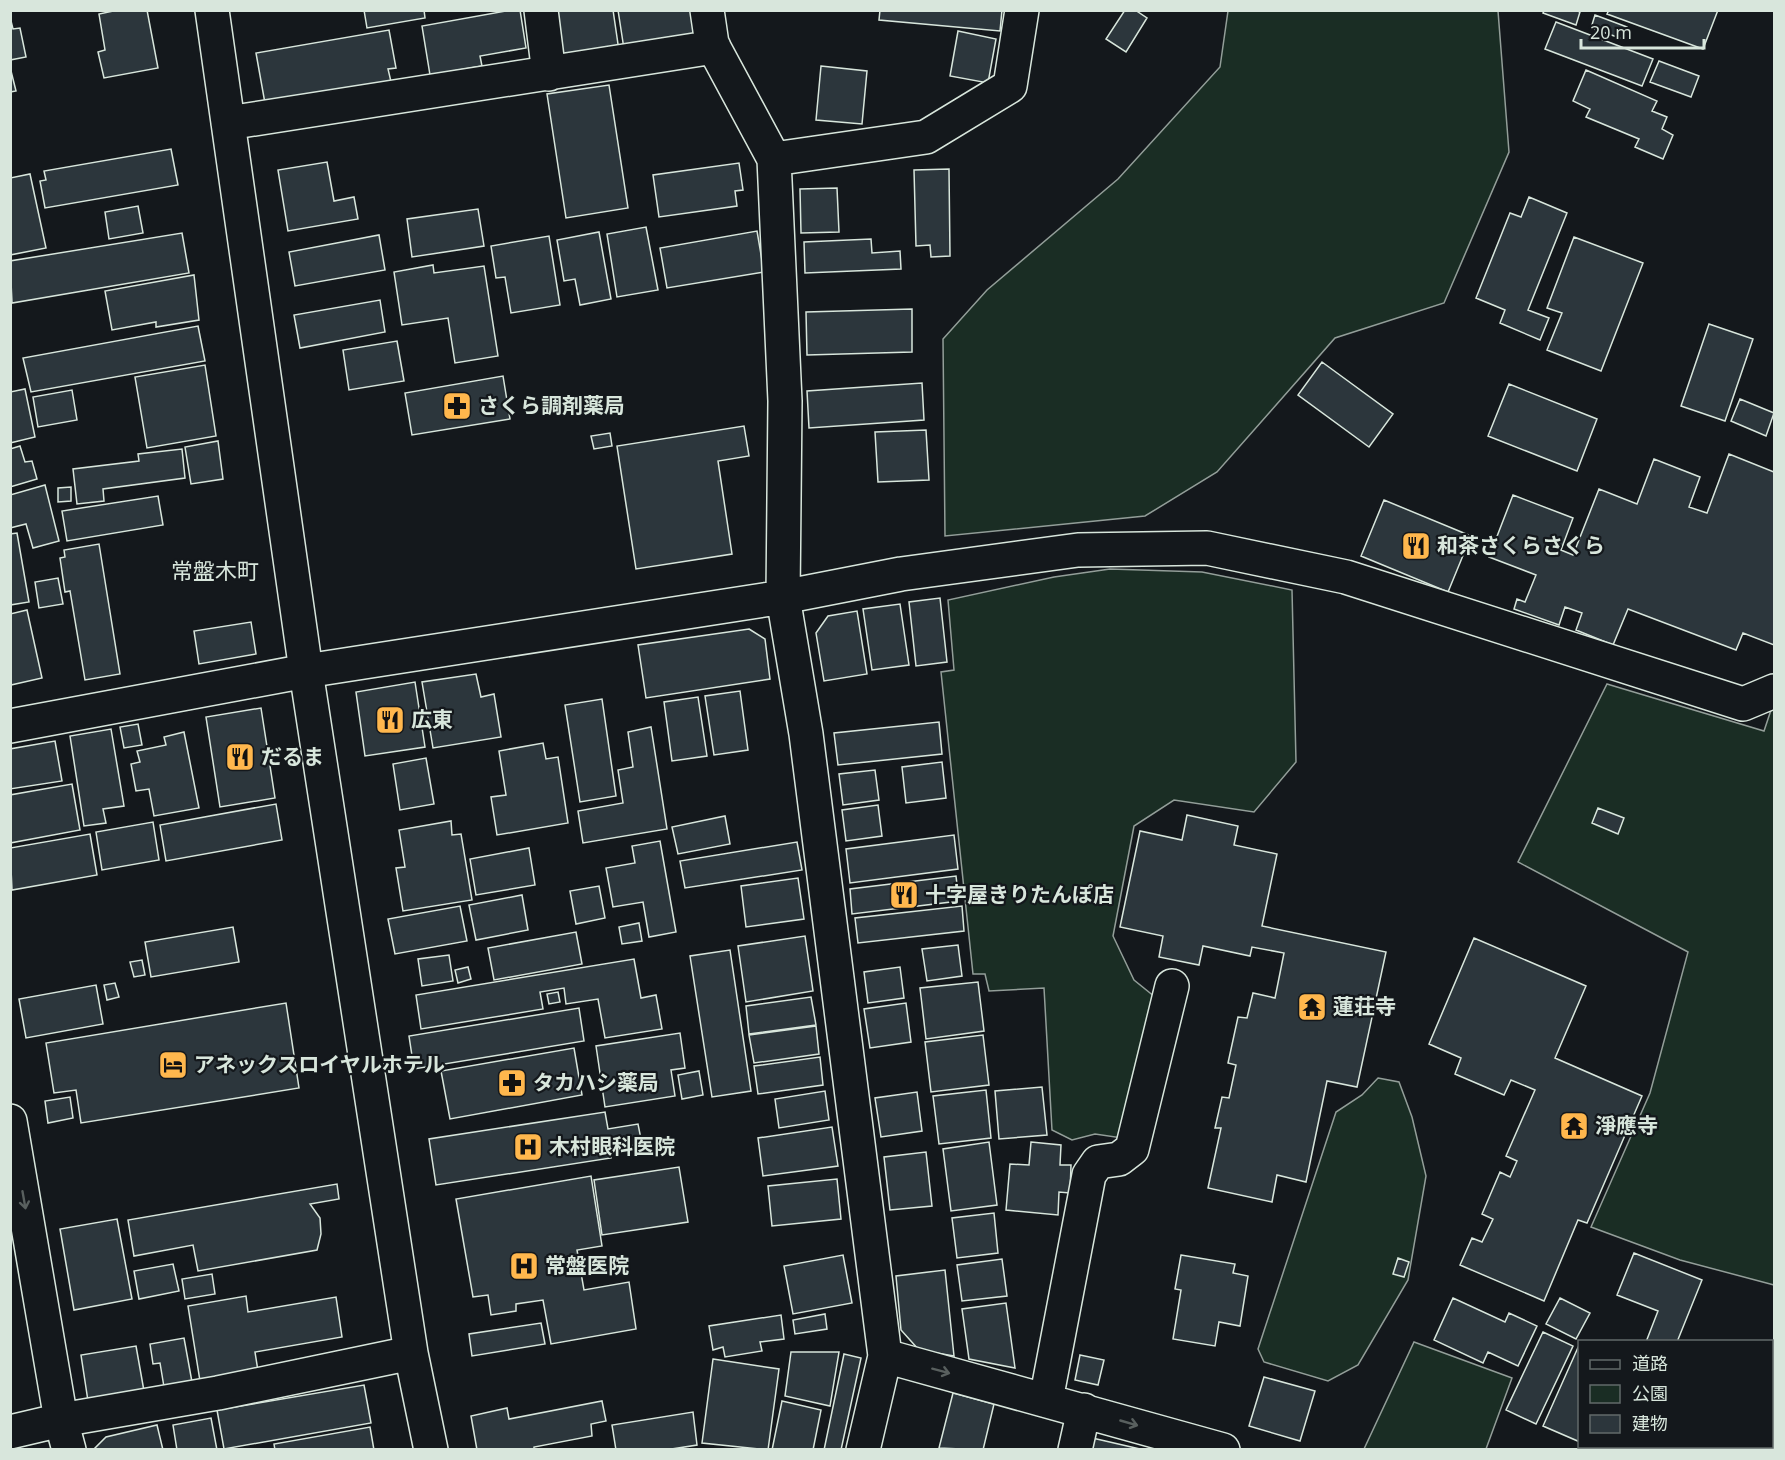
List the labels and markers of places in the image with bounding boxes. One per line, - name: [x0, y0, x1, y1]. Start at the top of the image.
- pharmacy icon: さくら調剤薬局: [441, 390, 473, 422]
- place label: さくら調剤薬局: [478, 391, 625, 419]
- restaurant icon: 和茶さくらさくら: [1400, 530, 1432, 562]
- place label: 和茶さくらさくら: [1437, 531, 1605, 559]
- restaurant icon: 広東: [374, 704, 406, 736]
- place label: 広東: [411, 705, 453, 733]
- restaurant icon: だるま: [224, 741, 256, 773]
- place label: だるま: [261, 742, 324, 770]
- restaurant icon: 十字屋きりたんぽ店: [888, 879, 920, 911]
- place label: 十字屋きりたんぽ店: [925, 880, 1114, 908]
- temple icon: 蓮荘寺: [1296, 991, 1328, 1023]
- place label: 蓮荘寺: [1333, 992, 1396, 1020]
- hotel icon: アネックスロイヤルホテル: [157, 1049, 189, 1081]
- place label: アネックスロイヤルホテル: [194, 1050, 445, 1078]
- pharmacy icon: タカハシ薬局: [496, 1067, 528, 1099]
- place label: タカハシ薬局: [533, 1068, 659, 1096]
- temple icon: 淨應寺: [1558, 1110, 1590, 1142]
- place label: 淨應寺: [1595, 1111, 1658, 1139]
- hospital icon: 木村眼科医院: [512, 1131, 544, 1163]
- place label: 木村眼科医院: [549, 1132, 675, 1160]
- hospital icon: 常盤医院: [508, 1250, 540, 1282]
- place label: 常盤医院: [545, 1251, 629, 1279]

